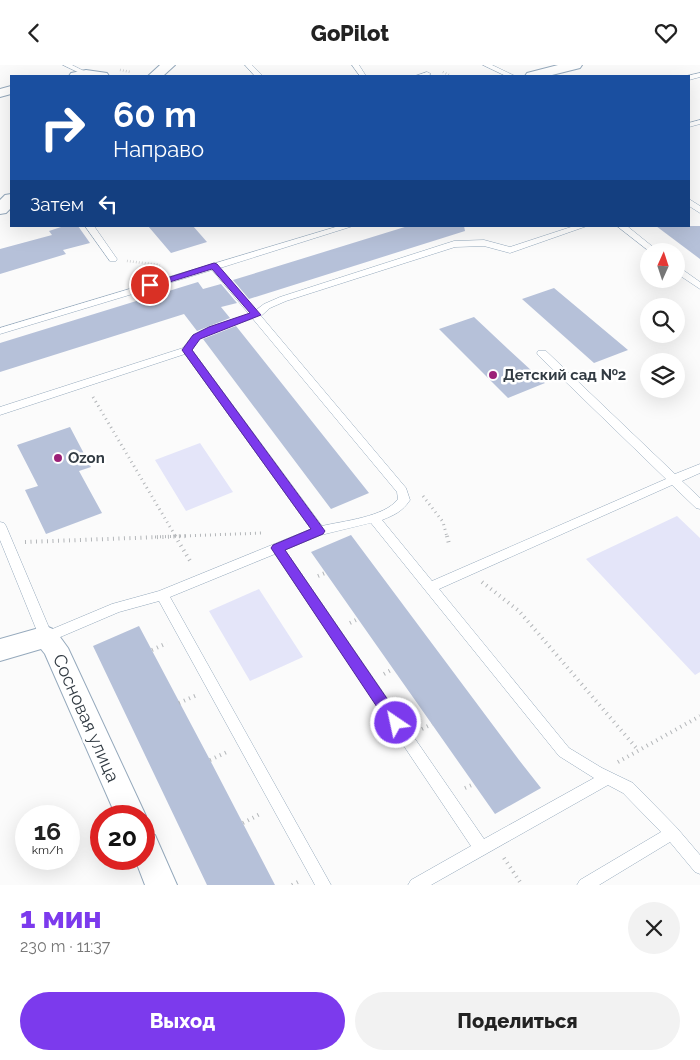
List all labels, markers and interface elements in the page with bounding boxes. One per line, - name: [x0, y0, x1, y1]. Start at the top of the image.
- icon: back: [20, 19, 48, 47]
- icon: heart: [652, 19, 680, 47]
- text: GoPilot: [311, 20, 389, 46]
- text: 60 m: [113, 94, 197, 135]
- icon: right: [30, 95, 95, 160]
- text: Направо: [113, 136, 204, 162]
- icon: left: [94, 190, 122, 218]
- text: Затем: [30, 193, 84, 215]
- north arrow: [640, 243, 685, 287]
- map controls: [640, 243, 685, 398]
- pin: [129, 264, 171, 306]
- icon: arrive: [136, 271, 164, 299]
- button: search: [640, 298, 685, 343]
- button: layers: [640, 353, 685, 398]
- place label: Детский сад №2: [503, 366, 626, 384]
- marker: Детский сад №2: [487, 369, 499, 381]
- place label: Ozon: [68, 449, 105, 467]
- marker: Ozon: [52, 452, 64, 464]
- street label: Сосновая улица: [49, 651, 124, 785]
- position arrow: [369, 696, 421, 748]
- speed limit sign: 20: [90, 805, 155, 870]
- text: 16: [34, 816, 61, 846]
- text: km/h: [32, 843, 63, 857]
- text: 1 мин: [20, 900, 102, 935]
- button: close: [628, 902, 680, 954]
- text: 230 m · 11:37: [20, 937, 110, 956]
- button: Выход: [20, 992, 345, 1050]
- button: Поделиться: [355, 992, 680, 1050]

